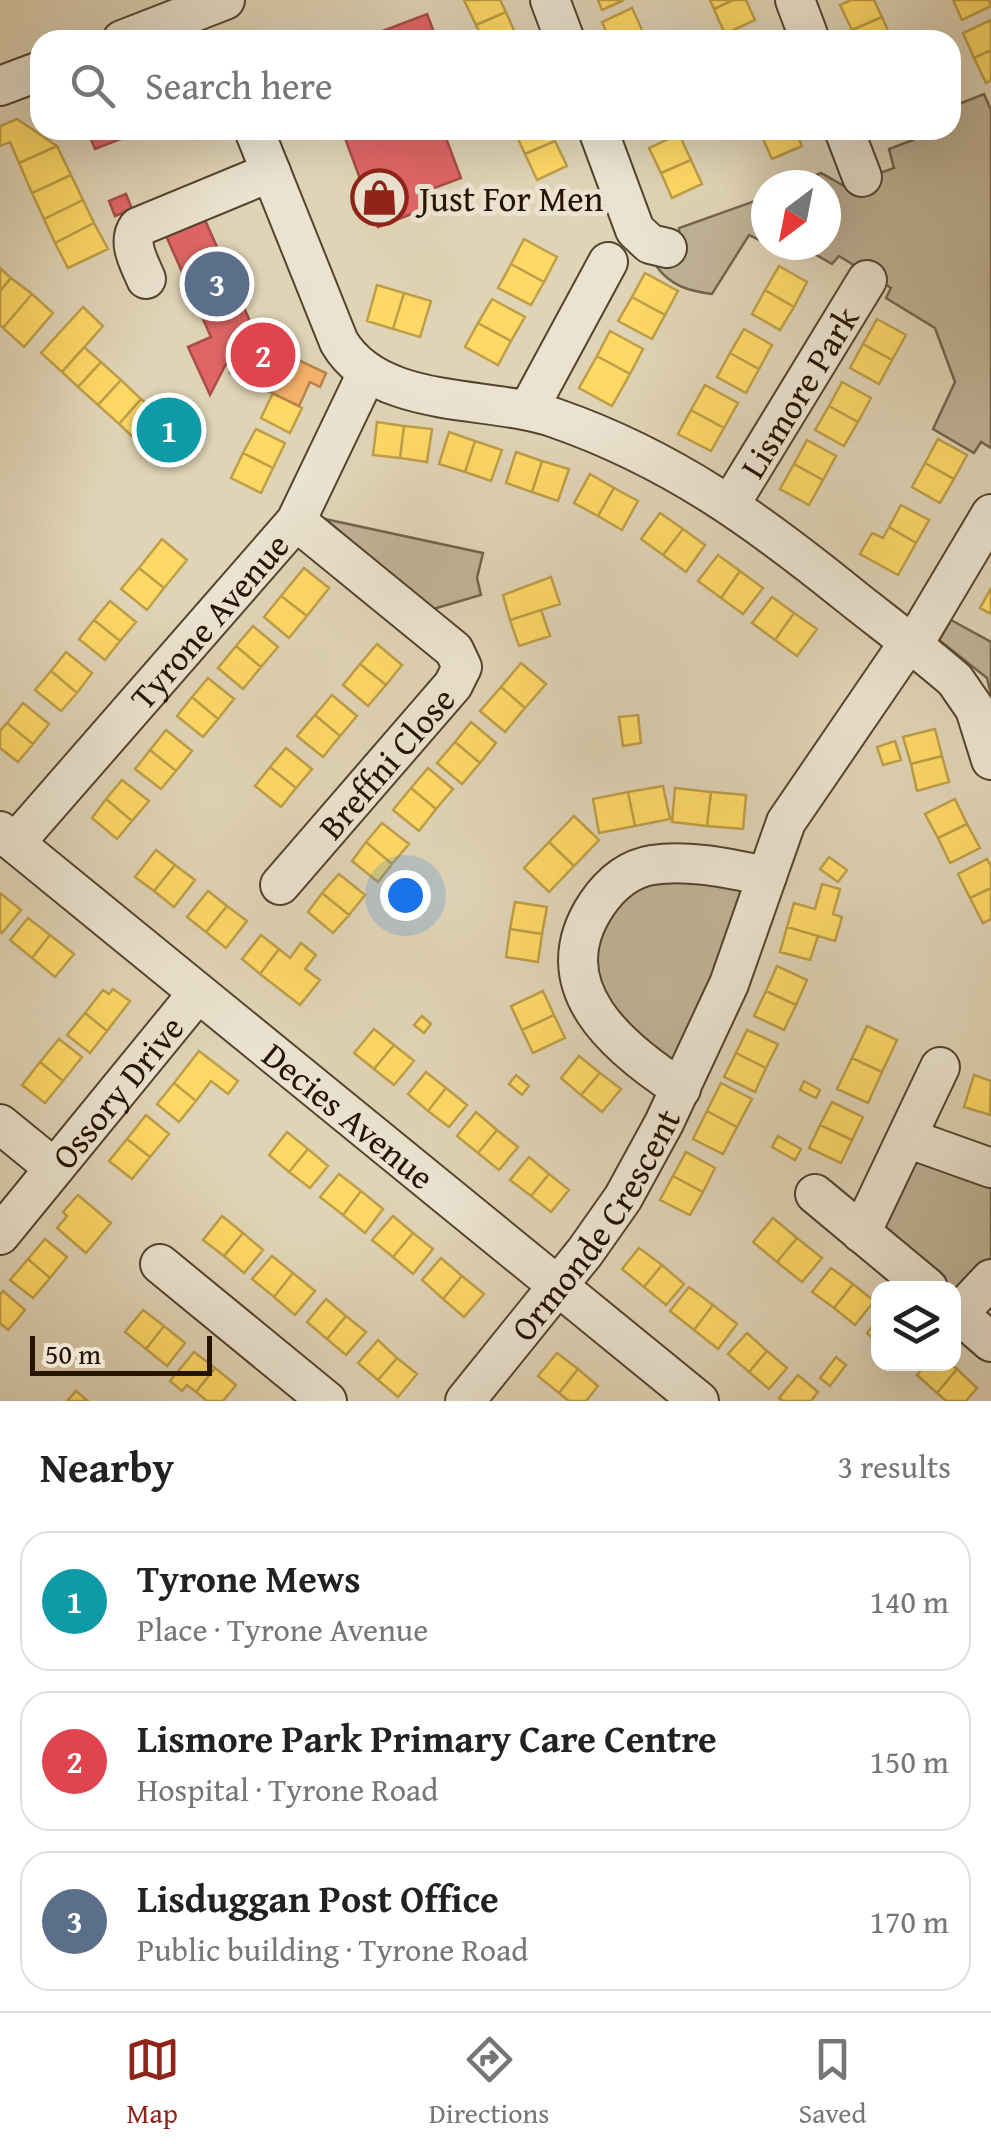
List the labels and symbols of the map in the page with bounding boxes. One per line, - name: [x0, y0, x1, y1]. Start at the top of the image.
- shop icon: Just For Men: [350, 168, 410, 228]
- north arrow: [751, 170, 841, 260]
- place label: Just For Men: [415, 173, 604, 224]
- pin: 3: [184, 246, 250, 322]
- street label: Lismore Park: [727, 296, 871, 488]
- pin: 2: [230, 318, 296, 392]
- pin: 1: [136, 392, 202, 468]
- street label: Tyrone Avenue: [117, 521, 301, 720]
- street label: Breffni Close: [306, 675, 466, 850]
- your location: [380, 870, 431, 921]
- street label: Ossory Drive: [39, 1004, 195, 1180]
- street label: Decies Avenue: [252, 1030, 446, 1201]
- street label: Ormonde Crescent: [498, 1100, 693, 1352]
- scale bar: [30, 1331, 212, 1376]

